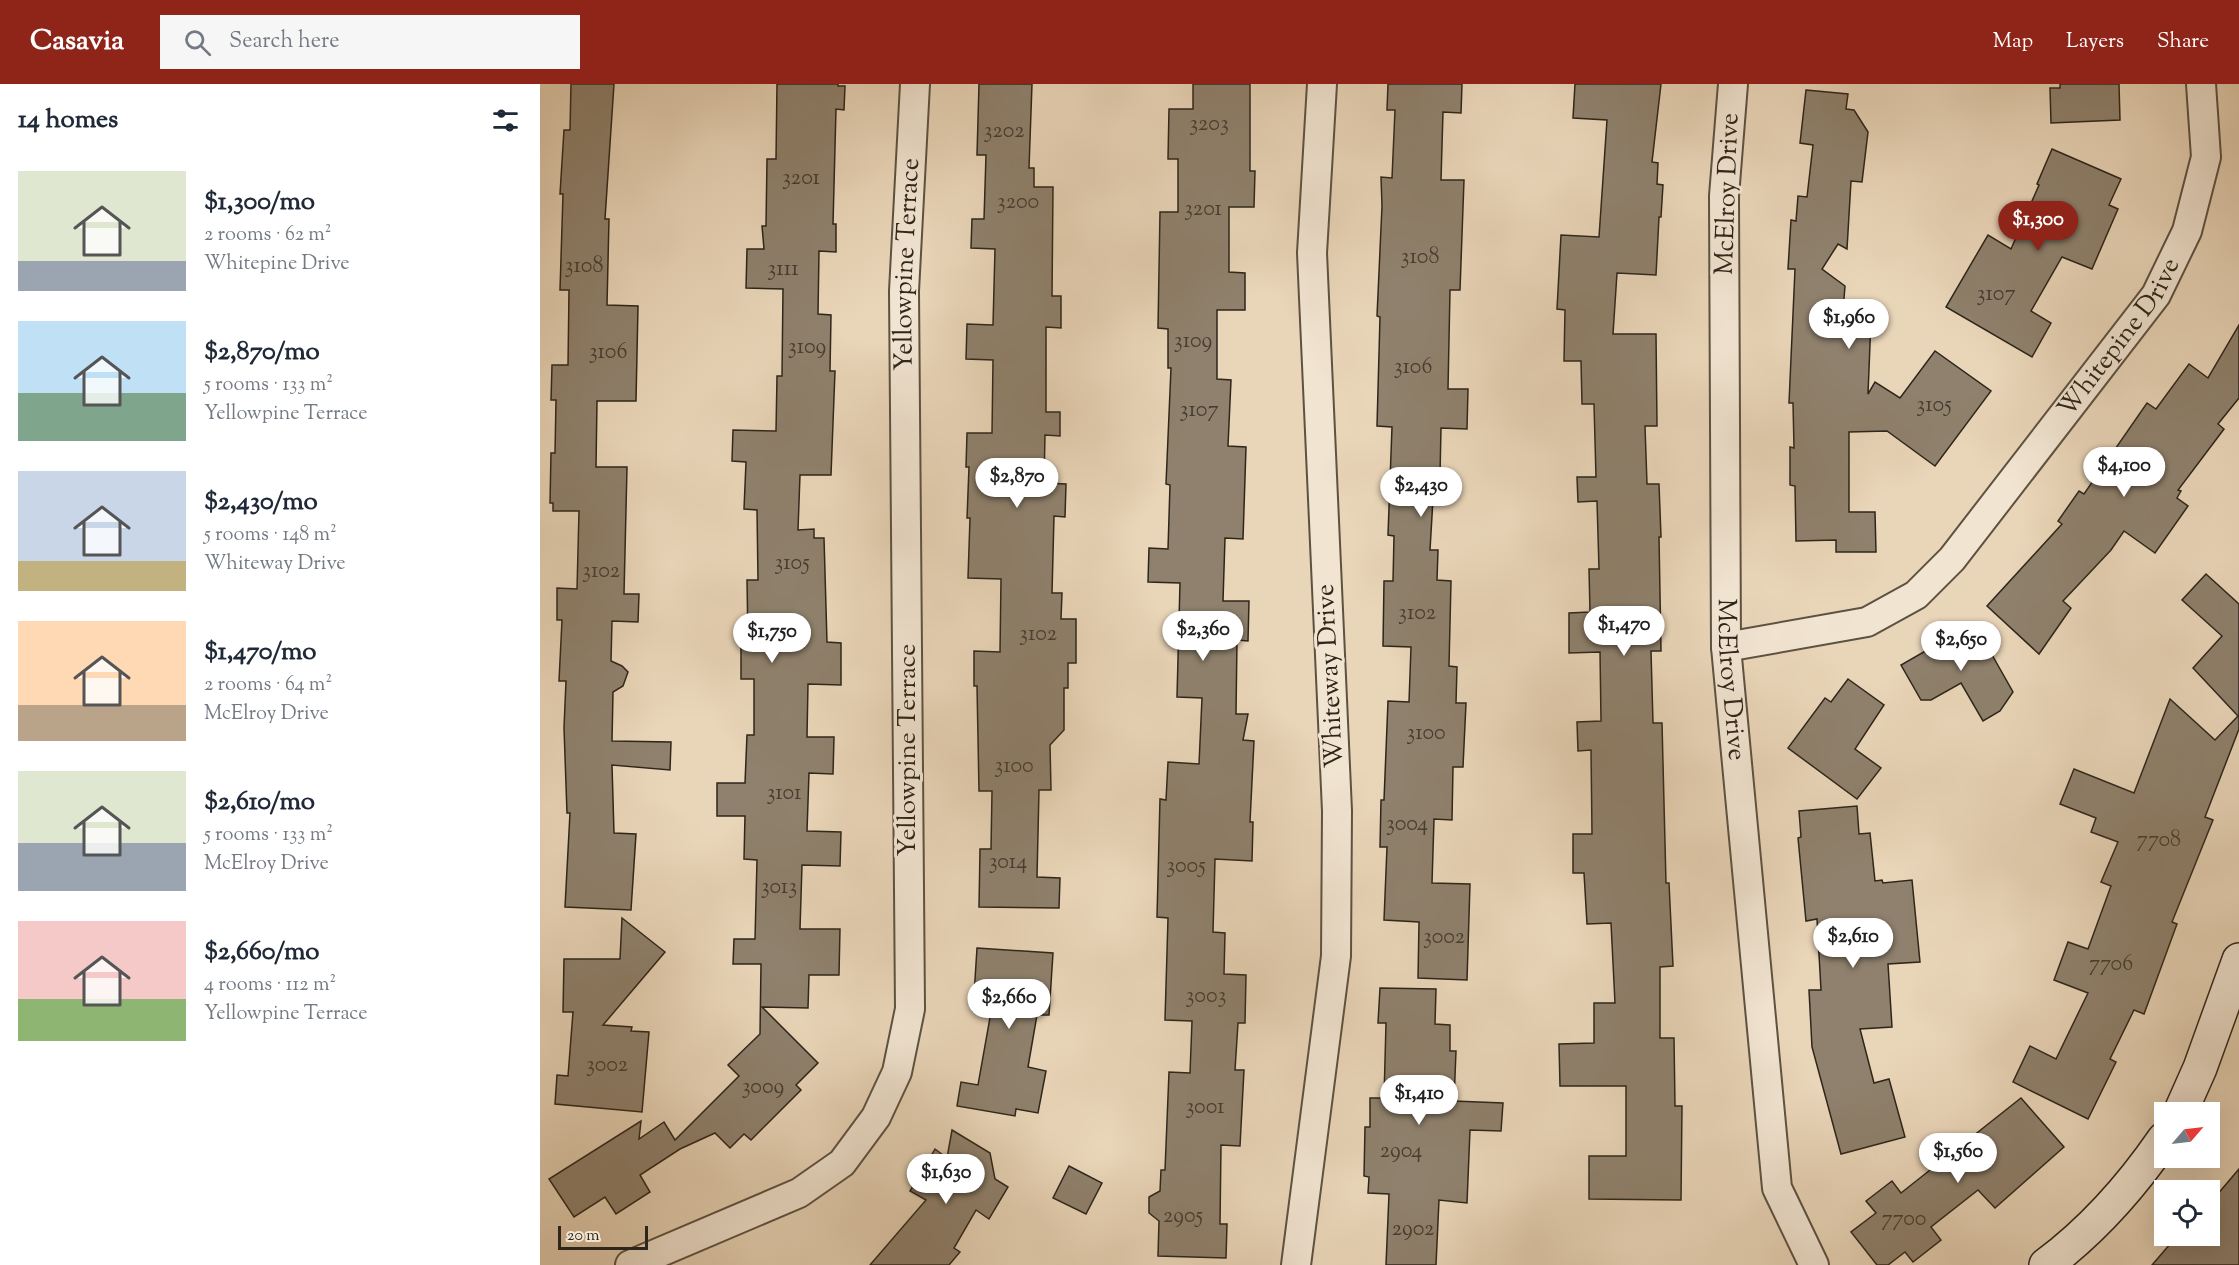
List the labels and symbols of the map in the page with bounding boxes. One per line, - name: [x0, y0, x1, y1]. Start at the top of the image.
- house number: 3203: [1189, 109, 1229, 141]
- street label: McElroy Drive: [1707, 112, 1749, 276]
- house number: 3202: [984, 116, 1024, 148]
- street label: Yellowpine Terrace: [885, 157, 930, 371]
- house number: 3201: [782, 163, 821, 195]
- house number: 3200: [997, 187, 1039, 219]
- house number: 3201: [1184, 194, 1223, 226]
- pin: $1,300: [1989, 201, 2087, 252]
- house number: 3108: [1401, 242, 1439, 274]
- house number: 3108: [565, 251, 603, 283]
- street label: Whitepine Drive: [2049, 252, 2190, 425]
- house number: 3111: [767, 254, 799, 286]
- house number: 3107: [1977, 279, 2015, 311]
- pin: $1,960: [1800, 299, 1898, 350]
- house number: 3109: [1174, 326, 1212, 358]
- house number: 3109: [788, 332, 826, 364]
- house number: 3106: [589, 337, 627, 369]
- house number: 3106: [1394, 352, 1432, 384]
- house number: 3105: [1916, 390, 1952, 422]
- house number: 3107: [1180, 395, 1218, 427]
- pin: $4,100: [2075, 447, 2173, 498]
- pin: $2,870: [968, 458, 1066, 509]
- pin: $2,430: [1372, 467, 1470, 518]
- house number: 3105: [774, 548, 810, 580]
- house number: 3102: [582, 556, 620, 588]
- street label: Whiteway Drive: [1308, 583, 1354, 769]
- house number: 3102: [1398, 598, 1436, 630]
- street label: McElroy Drive: [1707, 598, 1755, 762]
- pin: $1,470: [1575, 606, 1673, 657]
- pin: $2,360: [1154, 611, 1252, 662]
- pin: $1,750: [723, 613, 821, 664]
- house number: 3102: [1019, 619, 1057, 651]
- pin: $2,650: [1912, 621, 2010, 672]
- street label: Yellowpine Terrace: [890, 644, 927, 856]
- house number: 3100: [1406, 718, 1446, 750]
- house number: 3100: [994, 751, 1034, 783]
- house number: 3101: [766, 778, 802, 810]
- house number: 3004: [1386, 809, 1428, 841]
- house number: 7708: [2137, 825, 2181, 857]
- house number: 3014: [989, 847, 1027, 879]
- house number: 3005: [1166, 851, 1206, 883]
- house number: 3013: [761, 872, 797, 904]
- pin: $2,610: [1804, 918, 1902, 969]
- house number: 3002: [1423, 922, 1465, 954]
- house number: 7706: [2089, 949, 2133, 981]
- pin: $2,660: [960, 979, 1058, 1030]
- house number: 3003: [1186, 981, 1226, 1013]
- house number: 3002: [586, 1050, 628, 1082]
- house number: 3009: [742, 1072, 784, 1104]
- pin: $1,410: [1370, 1075, 1468, 1126]
- house number: 3001: [1185, 1092, 1225, 1124]
- north arrow: [2154, 1102, 2220, 1168]
- pin: $1,560: [1909, 1133, 2007, 1184]
- house number: 2904: [1380, 1136, 1422, 1168]
- pin: $1,630: [897, 1154, 995, 1205]
- house number: 2905: [1163, 1201, 1204, 1233]
- house number: 7700: [1882, 1204, 1926, 1236]
- house number: 2902: [1392, 1214, 1434, 1246]
- scale bar: [558, 1223, 648, 1250]

